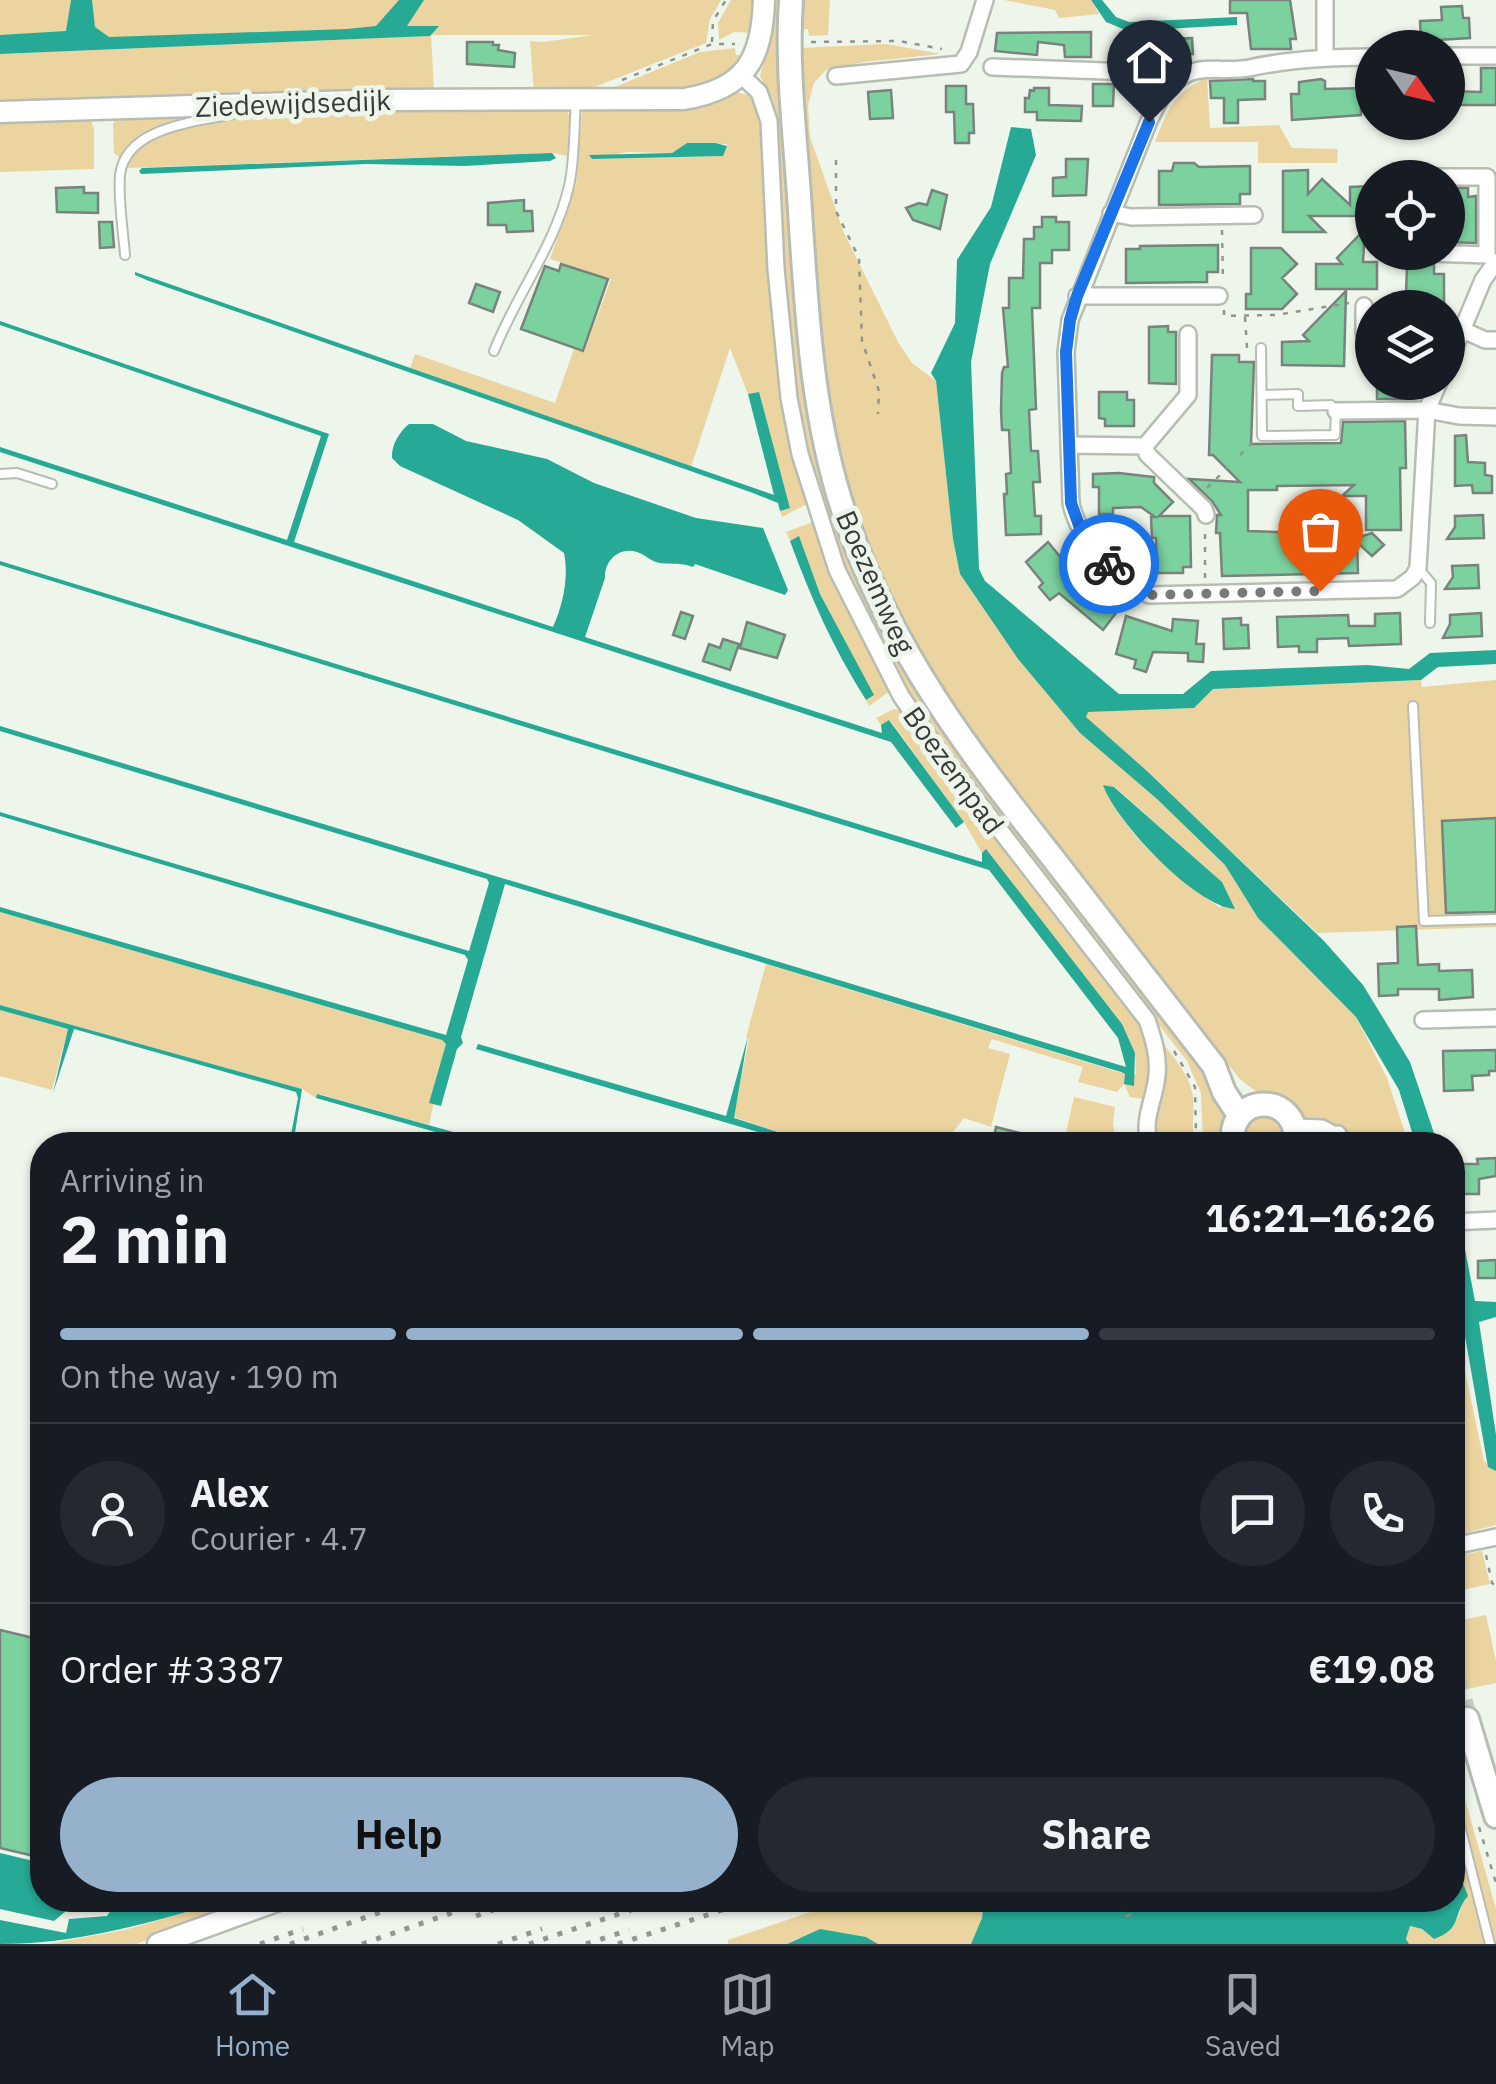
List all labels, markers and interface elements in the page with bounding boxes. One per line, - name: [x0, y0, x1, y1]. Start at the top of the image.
- pin: [1107, 20, 1192, 123]
- north arrow: [1355, 30, 1465, 140]
- map controls: [1355, 30, 1465, 400]
- icon: home: [1122, 35, 1177, 90]
- street label: Ziedewijdsedijk: [194, 81, 392, 125]
- button: locate: [1355, 160, 1465, 270]
- button: layers: [1355, 290, 1465, 400]
- pin: [1278, 489, 1363, 592]
- icon: bag: [1293, 504, 1348, 559]
- street label: Boezemweg: [828, 505, 924, 660]
- courier: [1059, 514, 1159, 614]
- icon: bike: [1082, 537, 1137, 592]
- street label: Boezempad: [895, 699, 1013, 841]
- text: Arriving in: [60, 1159, 205, 1201]
- text: 16:21–16:26: [1205, 1193, 1435, 1242]
- text: 2 min: [60, 1196, 230, 1281]
- text: On the way · 190 m: [60, 1355, 339, 1397]
- button: person: [60, 1461, 165, 1566]
- button: chat: [1200, 1461, 1305, 1566]
- button: phone: [1330, 1461, 1435, 1566]
- text: Alex: [190, 1468, 270, 1517]
- text: Courier · 4.7: [190, 1517, 368, 1559]
- text: Order #3387: [60, 1644, 285, 1693]
- text: €19.08: [1308, 1644, 1435, 1693]
- button: Help: [60, 1777, 738, 1892]
- button: Share: [758, 1777, 1435, 1892]
- tab: Home: [215, 1967, 290, 2064]
- tab: Map: [720, 1967, 775, 2064]
- tab: Saved: [1205, 1967, 1281, 2064]

